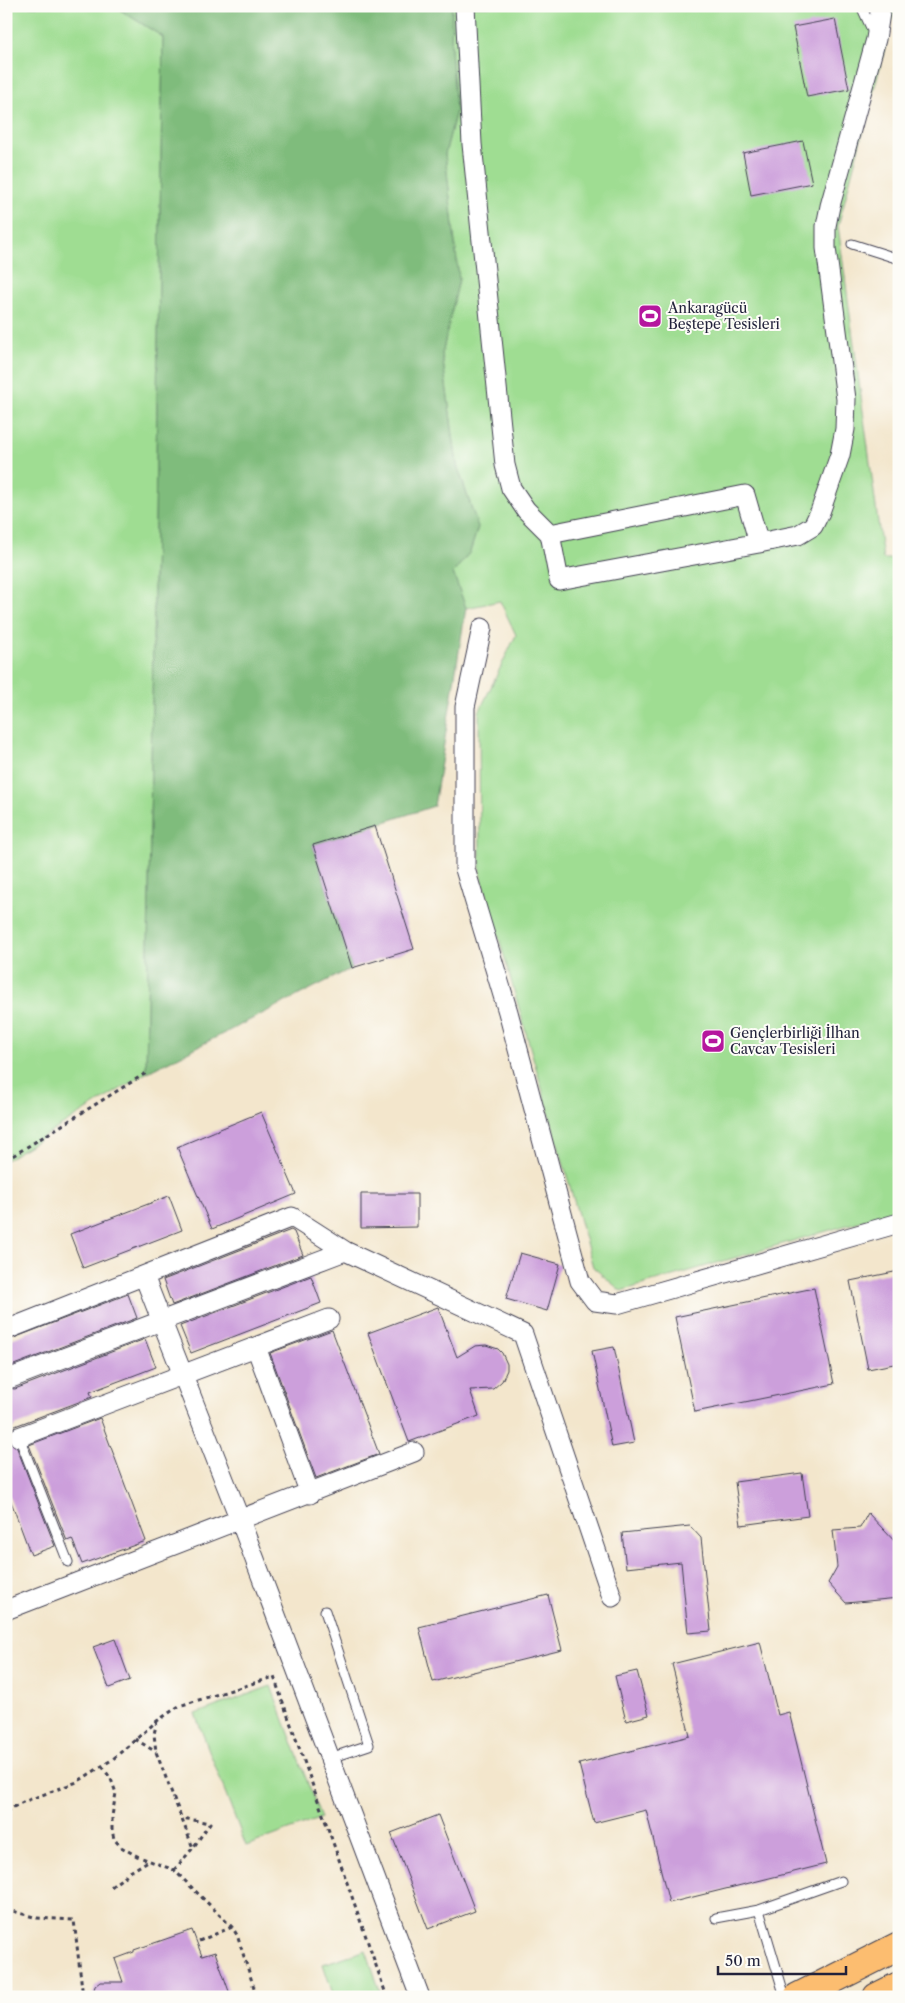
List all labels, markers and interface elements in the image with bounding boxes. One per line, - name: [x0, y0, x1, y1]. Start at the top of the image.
- place label: Ankaragücü Beştepe Tesisleri: [667, 299, 780, 333]
- sports icon: Ankaragücü Beştepe Tesisleri: [637, 303, 663, 329]
- place label: Gençlerbirliği İlhan Cavcav Tesisleri: [730, 1024, 860, 1058]
- sports icon: Gençlerbirliği İlhan Cavcav Tesisleri: [700, 1028, 726, 1054]
- scale bar: [718, 1943, 845, 1975]
- text: 50 m: [725, 1951, 761, 1970]

